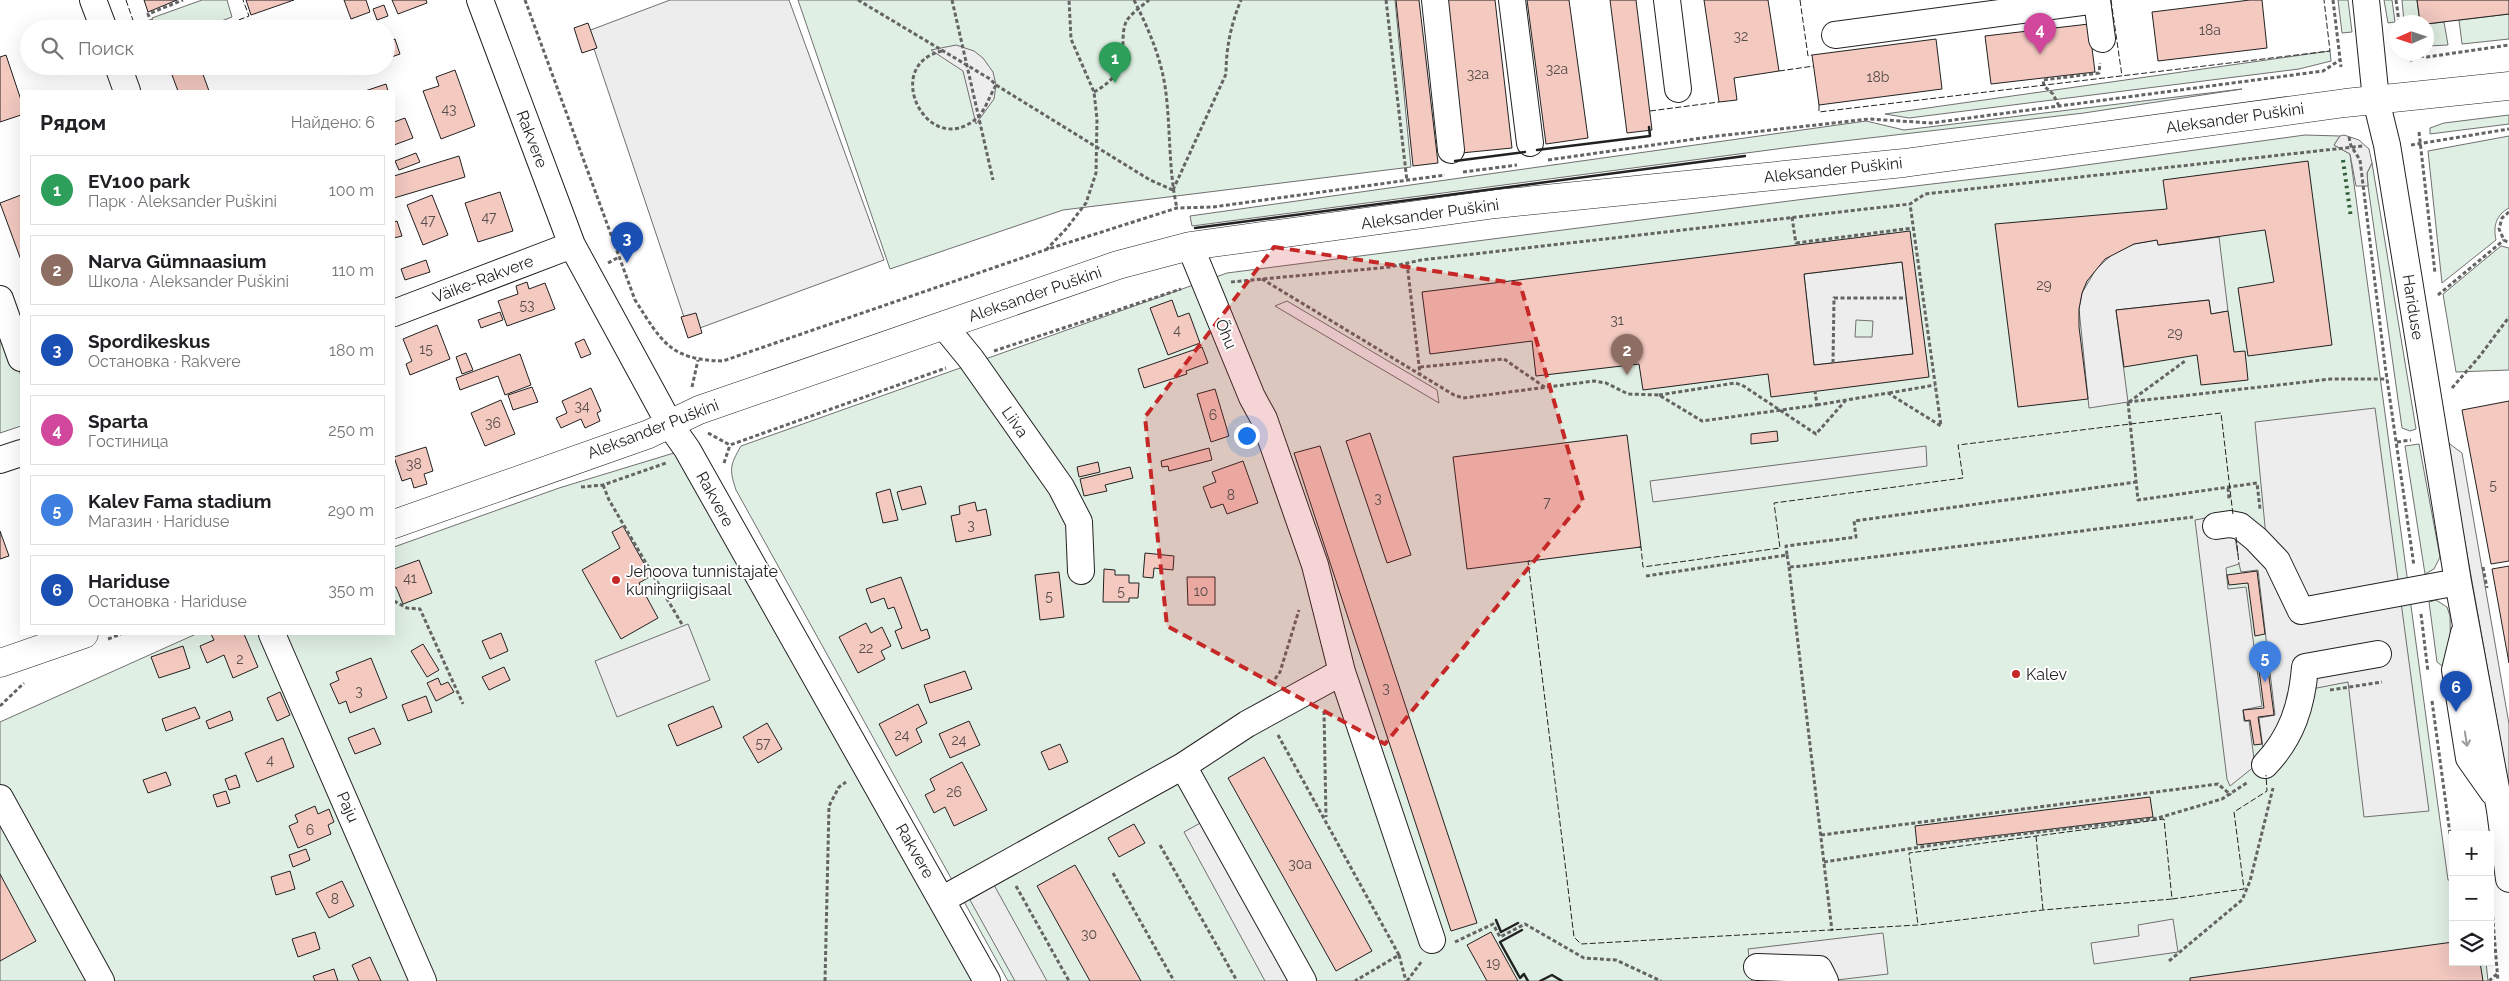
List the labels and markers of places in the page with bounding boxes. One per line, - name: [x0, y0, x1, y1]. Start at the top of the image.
- pin: 4: [2024, 13, 2056, 54]
- pin: 1: [1099, 42, 1131, 83]
- pin: 3: [611, 222, 643, 263]
- pin: 2: [1611, 334, 1643, 375]
- place label: Jehoova tunnistajate kuningriigisaal: [626, 562, 778, 599]
- marker: Jehoova tunnistajate kuningriigisaal: [610, 574, 622, 586]
- pin: 5: [2249, 641, 2281, 682]
- place label: Kalev: [2026, 665, 2068, 684]
- marker: Kalev: [2010, 668, 2022, 680]
- pin: 6: [2440, 671, 2472, 712]

